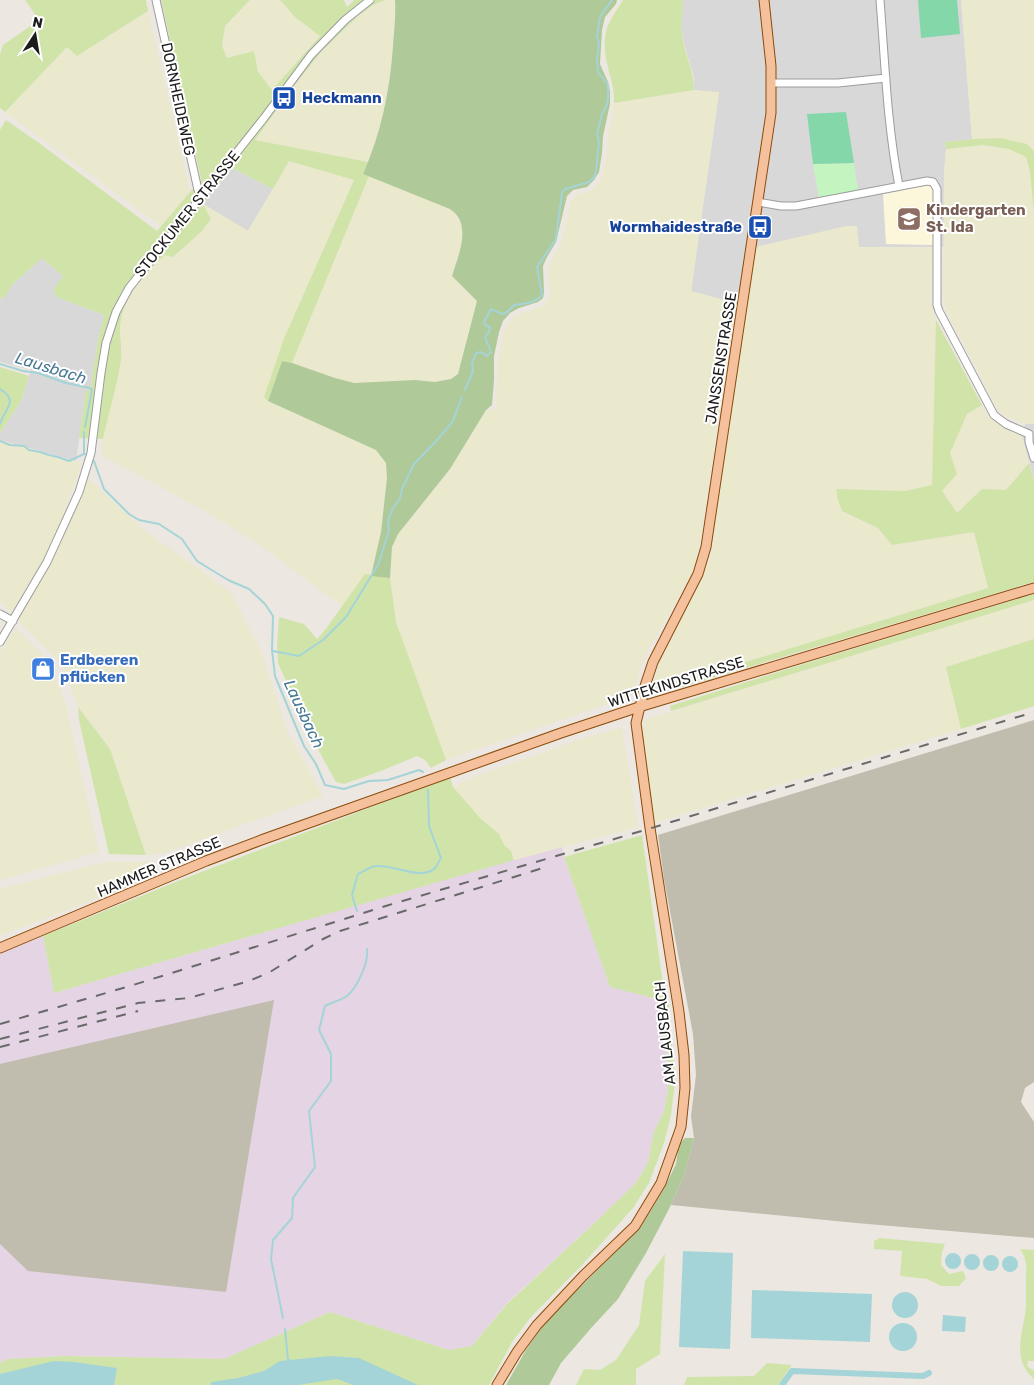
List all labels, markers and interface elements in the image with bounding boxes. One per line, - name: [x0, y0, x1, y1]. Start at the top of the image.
- north arrow: [10, 10, 60, 60]
- text: N: [31, 13, 44, 32]
- street label: DORNHEIDEWEG: [157, 41, 199, 157]
- bus stop icon: Heckmann: [271, 85, 297, 111]
- place label: Heckmann: [302, 89, 382, 107]
- street label: STOCKUMER STRASSE: [131, 147, 243, 281]
- place label: Kindergarten St. Ida: [926, 201, 1026, 236]
- school or university icon: Kindergarten St. Ida: [896, 206, 922, 232]
- bus stop icon: Wormhaidestraße: [747, 214, 773, 240]
- place label: Wormhaidestraße: [610, 218, 742, 236]
- street label: JANSSENSTRASSE: [702, 291, 740, 425]
- water label: Lausbach: [13, 348, 89, 388]
- place label: Erdbeeren pflücken: [60, 651, 138, 686]
- street label: WITTEKINDSTRASSE: [606, 653, 746, 711]
- shop icon: Erdbeeren pflücken: [30, 656, 56, 682]
- water label: Lausbach: [280, 677, 328, 751]
- street label: HAMMER STRASSE: [94, 833, 224, 901]
- street label: AM LAUSBACH: [651, 980, 679, 1086]

